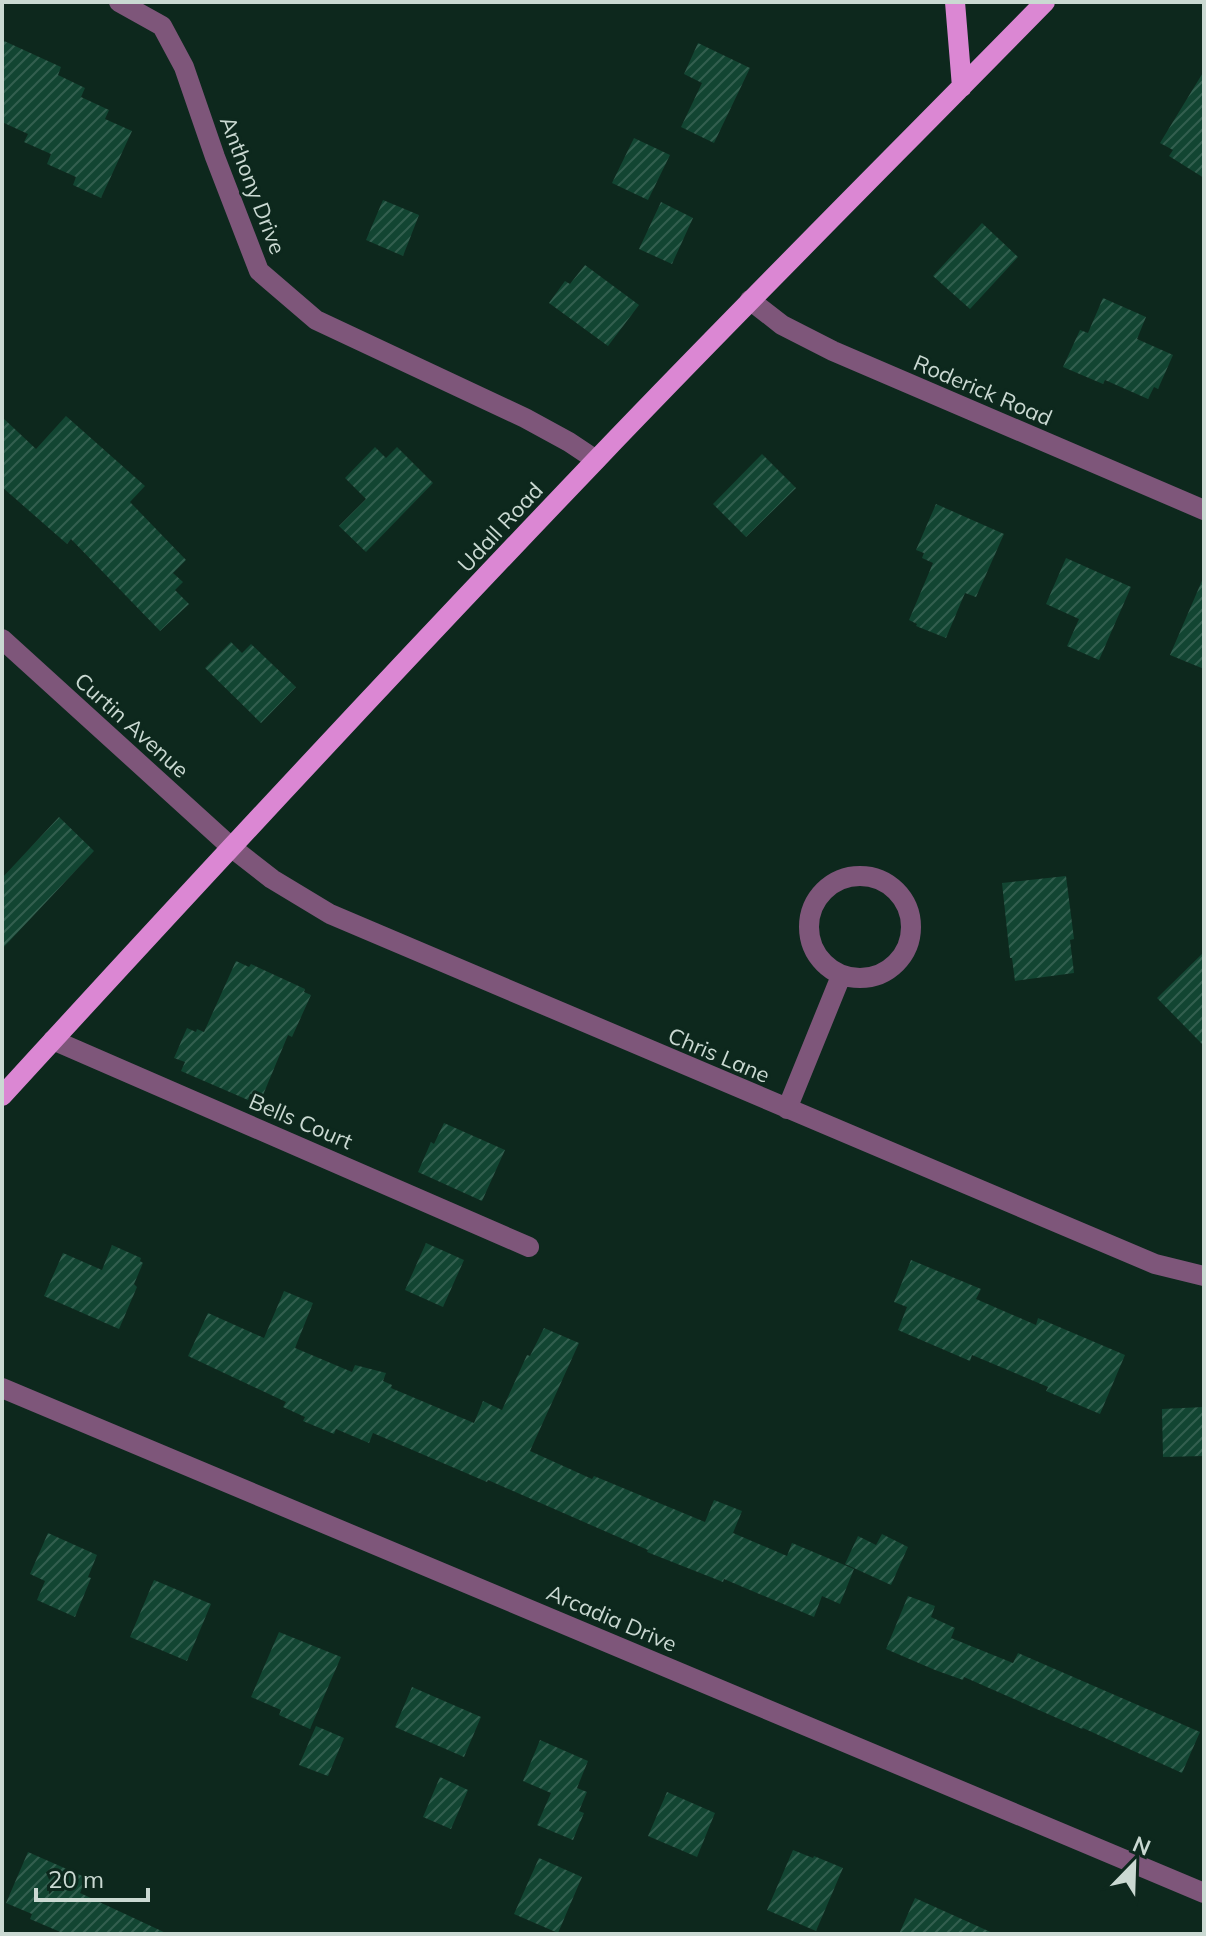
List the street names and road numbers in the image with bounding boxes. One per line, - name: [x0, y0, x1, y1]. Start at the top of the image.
- street label: Anthony Drive: [214, 112, 292, 258]
- street label: Roderick Road: [909, 348, 1057, 432]
- street label: Udall Road: [451, 476, 549, 578]
- street label: Curtin Avenue: [69, 666, 195, 784]
- street label: Chris Lane: [664, 1021, 774, 1089]
- street label: Bells Court: [245, 1087, 357, 1155]
- street label: Arcadia Drive: [543, 1578, 681, 1658]

